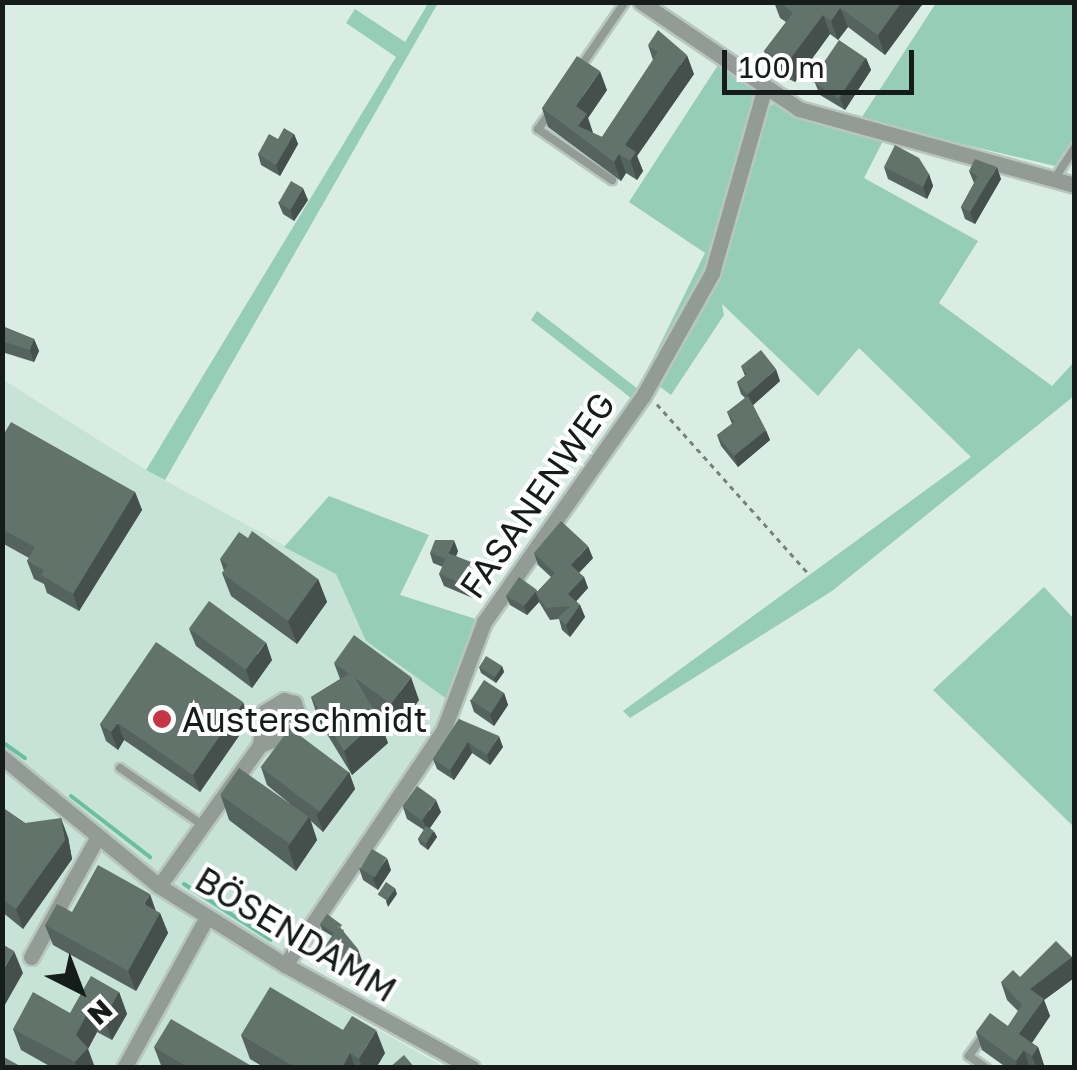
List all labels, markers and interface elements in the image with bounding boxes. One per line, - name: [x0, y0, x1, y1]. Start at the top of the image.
- scale bar: [727, 30, 920, 92]
- text: 100 m: [739, 49, 825, 85]
- street label: FASANENWEG: [451, 384, 623, 606]
- place label: Austerschmidt: [182, 698, 427, 740]
- marker: Austerschmidt: [151, 708, 173, 730]
- street label: BÖSENDAMM: [188, 858, 404, 1010]
- north arrow: [30, 940, 130, 1040]
- text: N: [81, 993, 119, 1032]

